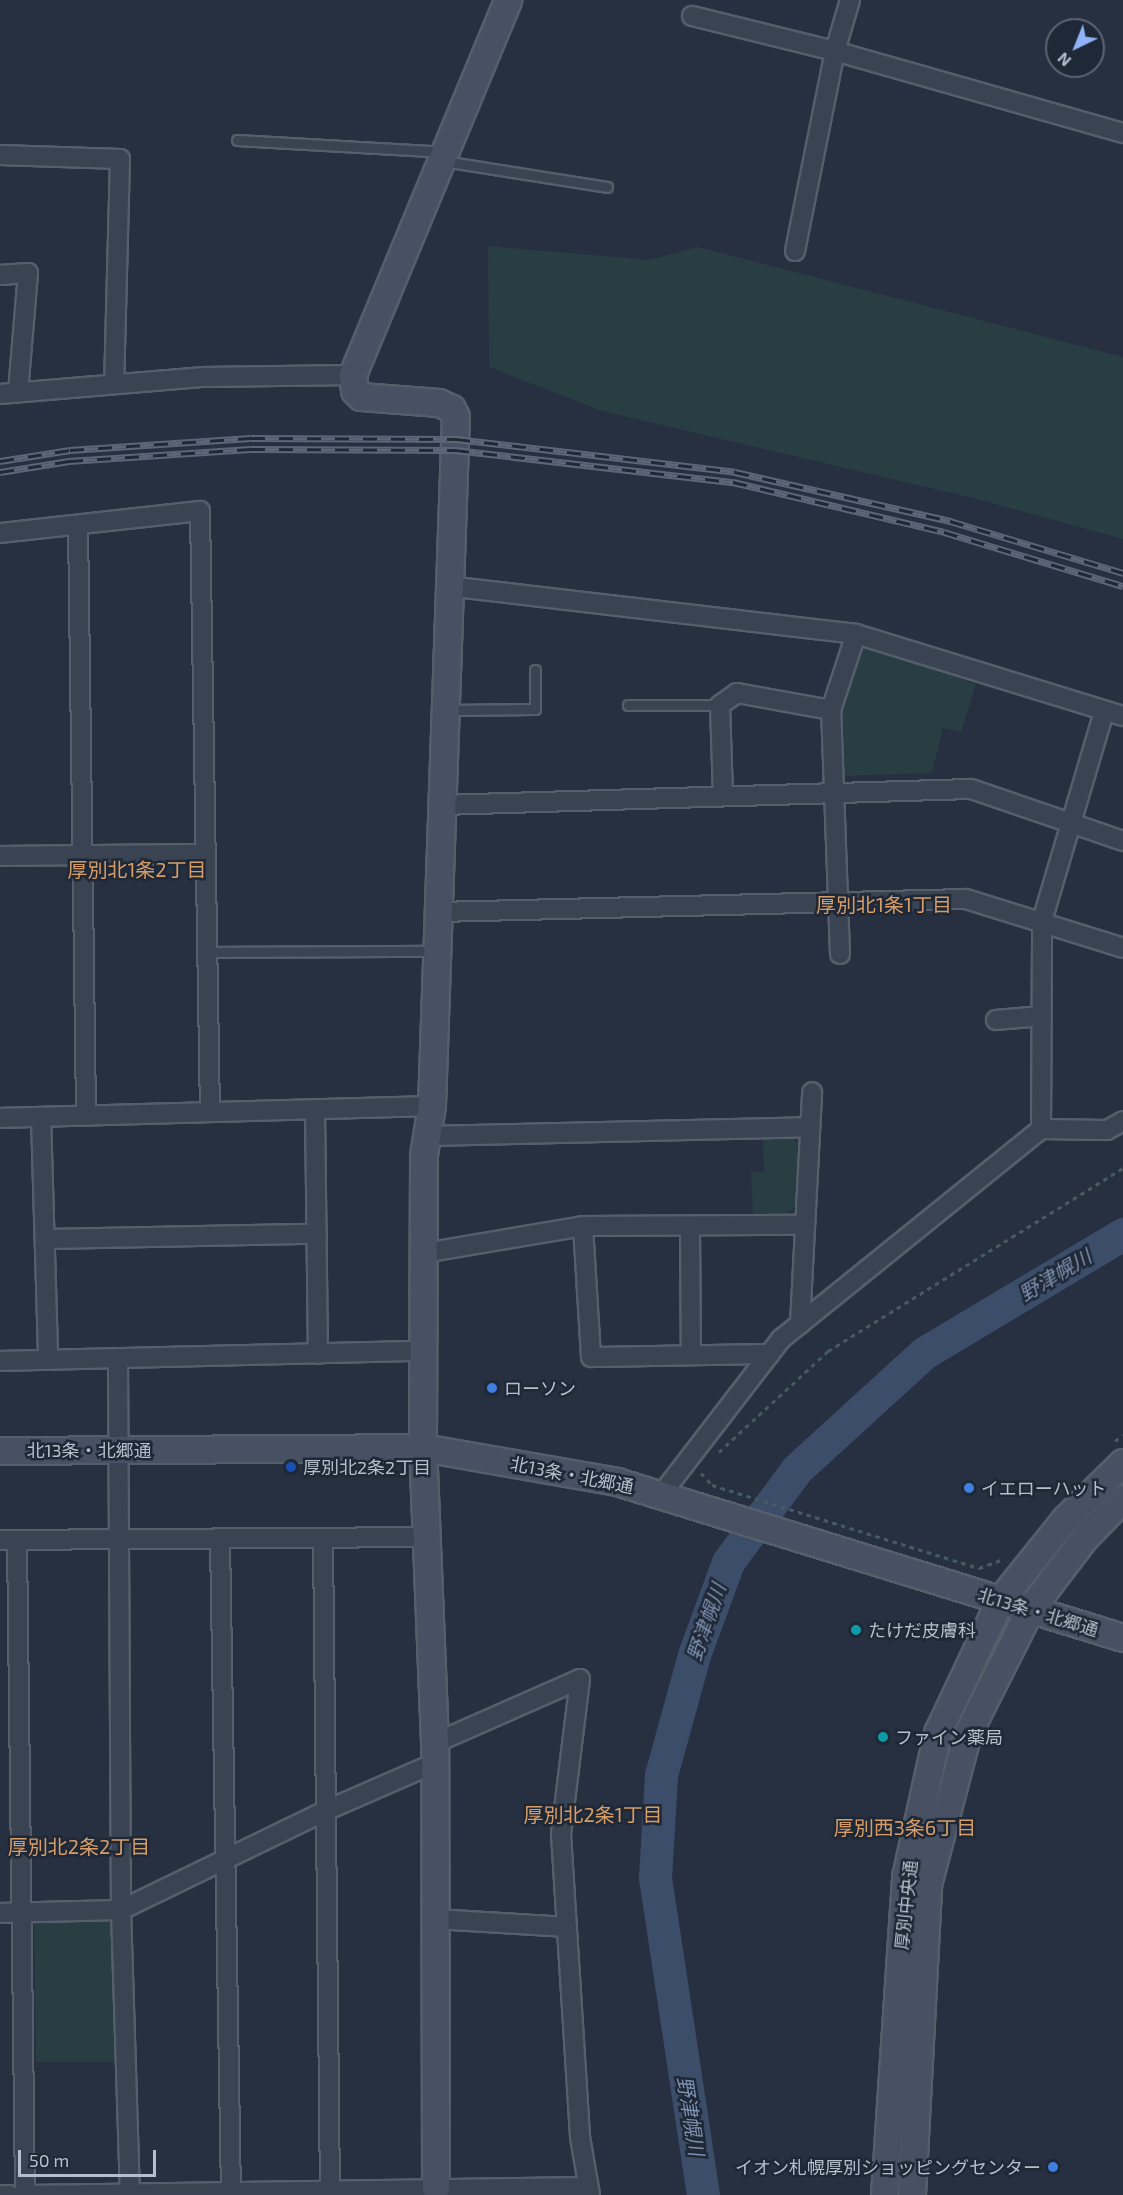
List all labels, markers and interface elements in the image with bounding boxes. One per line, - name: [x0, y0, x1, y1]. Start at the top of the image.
- north arrow: [1045, 18, 1105, 78]
- text: N: [1053, 49, 1074, 71]
- district label: 厚別北1条2丁目: [67, 857, 207, 881]
- district label: 厚別北1条1丁目: [816, 892, 952, 916]
- water label: 野津幌川: [1015, 1244, 1095, 1306]
- place label: ローソン: [504, 1377, 576, 1399]
- marker: ローソン: [485, 1381, 499, 1395]
- street label: 北13条・北郷通: [26, 1439, 152, 1461]
- street label: 北13条・北郷通: [509, 1452, 635, 1498]
- place label: 厚別北2条2丁目: [303, 1456, 431, 1478]
- marker: 厚別北2条2丁目: [284, 1460, 298, 1474]
- place label: イエローハット: [981, 1477, 1107, 1499]
- marker: イエローハット: [962, 1481, 976, 1495]
- water label: 野津幌川: [682, 1580, 730, 1664]
- street label: 北13条・北郷通: [975, 1583, 1101, 1641]
- place label: たけだ皮膚科: [868, 1619, 976, 1641]
- marker: たけだ皮膚科: [849, 1623, 863, 1637]
- place label: ファイン薬局: [895, 1726, 1003, 1748]
- marker: ファイン薬局: [876, 1730, 890, 1744]
- district label: 厚別北2条1丁目: [523, 1802, 663, 1826]
- district label: 厚別西3条6丁目: [834, 1815, 976, 1839]
- district label: 厚別北2条2丁目: [8, 1834, 150, 1858]
- street label: 厚別中央通: [891, 1859, 921, 1951]
- water label: 野津幌川: [673, 2075, 709, 2157]
- scale bar: [21, 2138, 159, 2176]
- text: 50 m: [29, 2149, 69, 2171]
- place label: イオン札幌厚別ショッピングセンター: [735, 2156, 1041, 2178]
- marker: イオン札幌厚別ショッピングセンター: [1046, 2160, 1060, 2174]

